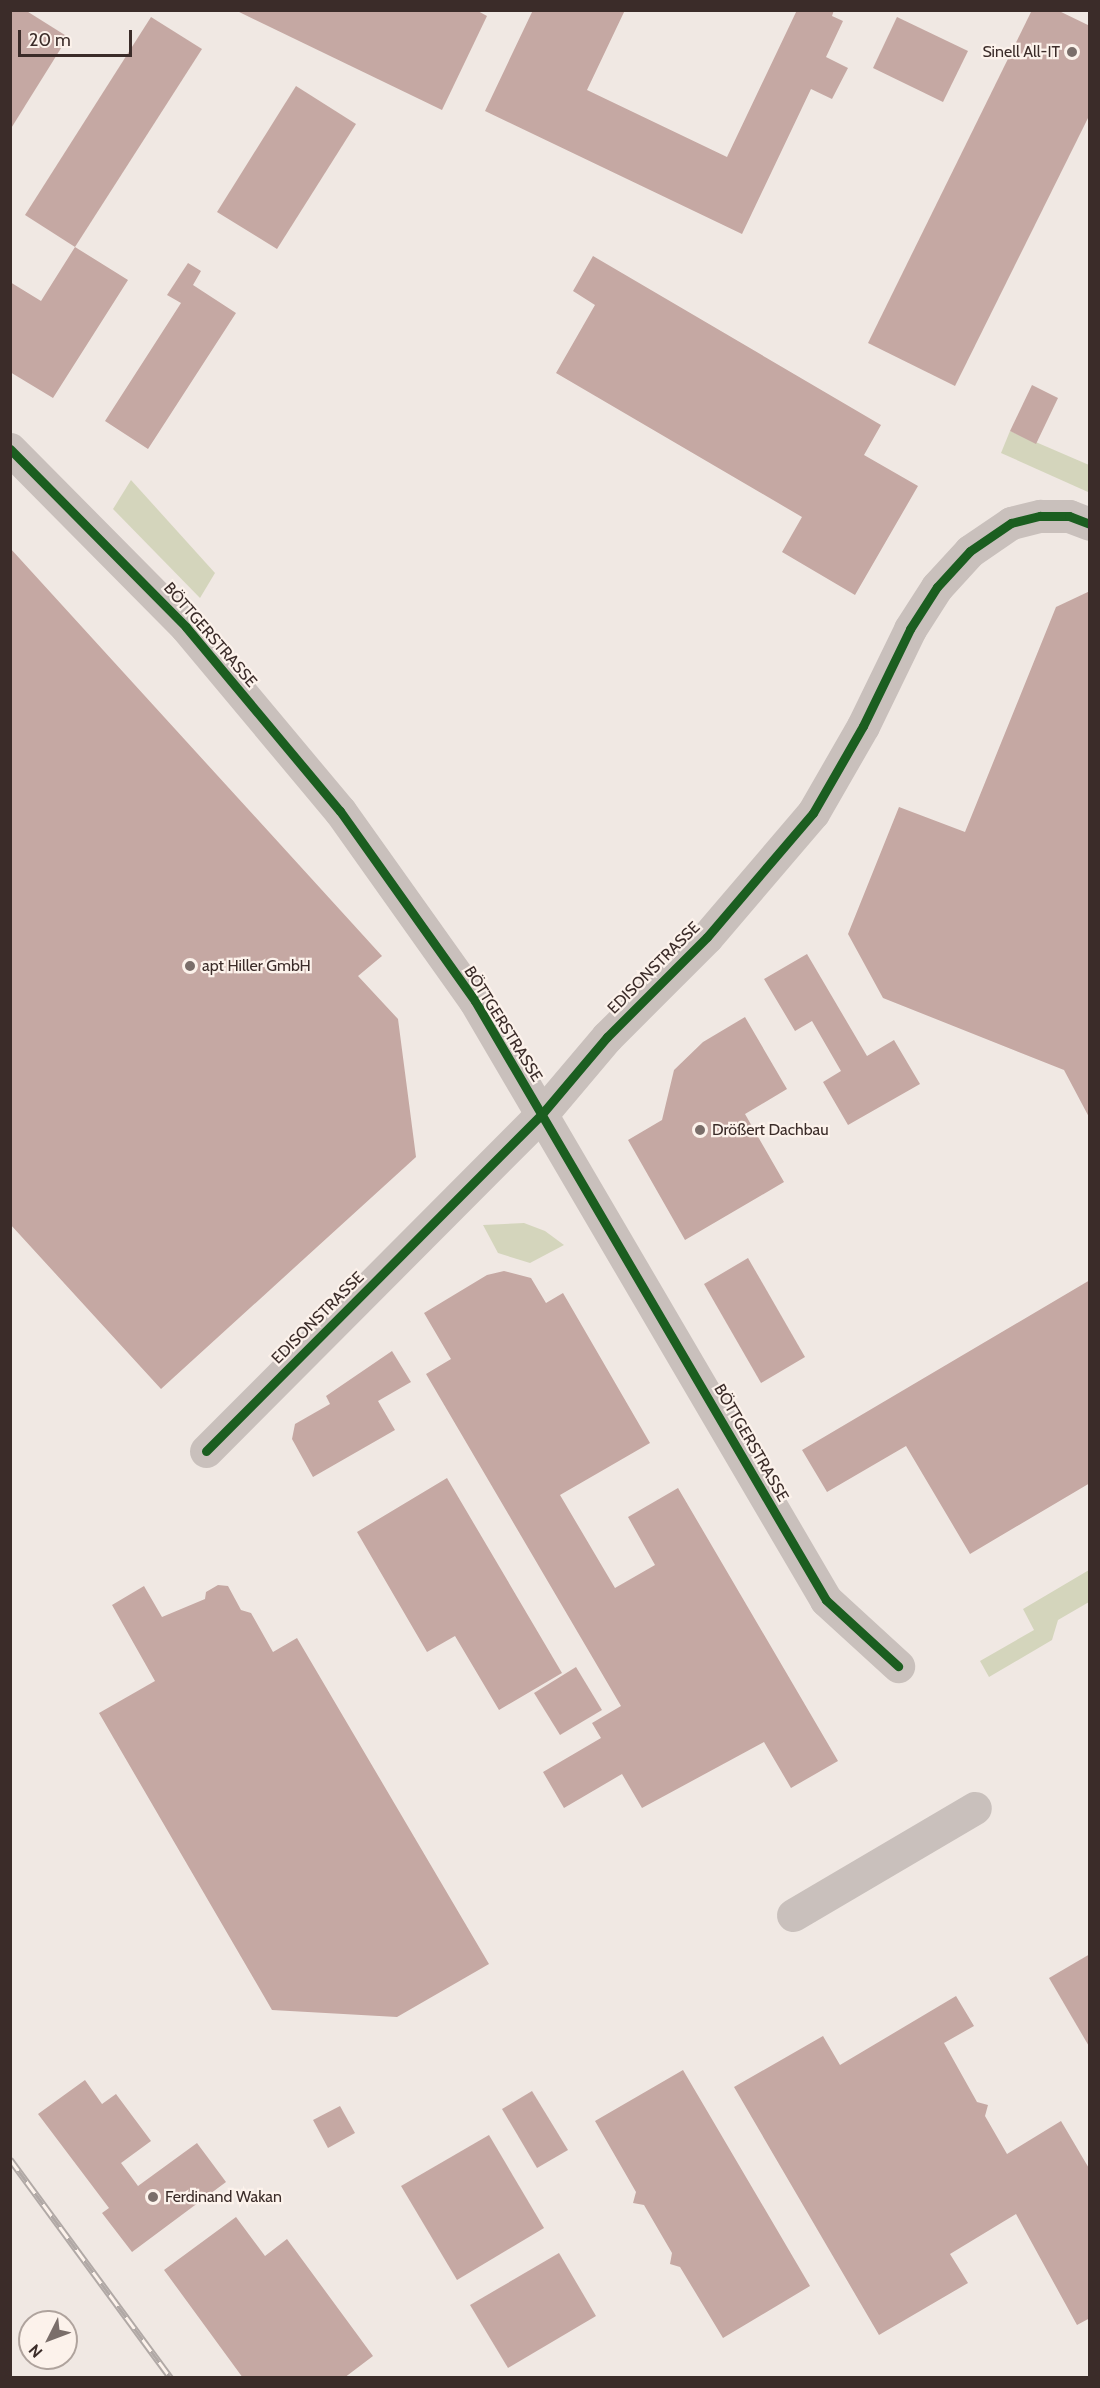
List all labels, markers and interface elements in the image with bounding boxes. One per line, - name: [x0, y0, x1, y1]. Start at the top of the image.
- scale bar: [21, 18, 135, 56]
- text: 20 m: [29, 29, 71, 51]
- place label: Sinell All-IT: [982, 42, 1060, 62]
- marker: Sinell All-IT: [1065, 45, 1079, 59]
- street label: BÖTTGERSTRASSE: [159, 579, 261, 691]
- street label: EDISONSTRASSE: [604, 918, 704, 1018]
- place label: apt Hiller GmbH: [202, 956, 311, 976]
- marker: apt Hiller GmbH: [183, 959, 197, 973]
- street label: BÖTTGERSTRASSE: [460, 963, 546, 1085]
- place label: Drößert Dachbau: [712, 1120, 829, 1140]
- marker: Drößert Dachbau: [693, 1123, 707, 1137]
- street label: EDISONSTRASSE: [268, 1268, 368, 1368]
- street label: BÖTTGERSTRASSE: [710, 1381, 792, 1505]
- place label: Ferdinand Wakan: [165, 2187, 282, 2207]
- marker: Ferdinand Wakan: [146, 2190, 160, 2204]
- north arrow: [18, 2310, 78, 2370]
- text: N: [25, 2340, 47, 2362]

